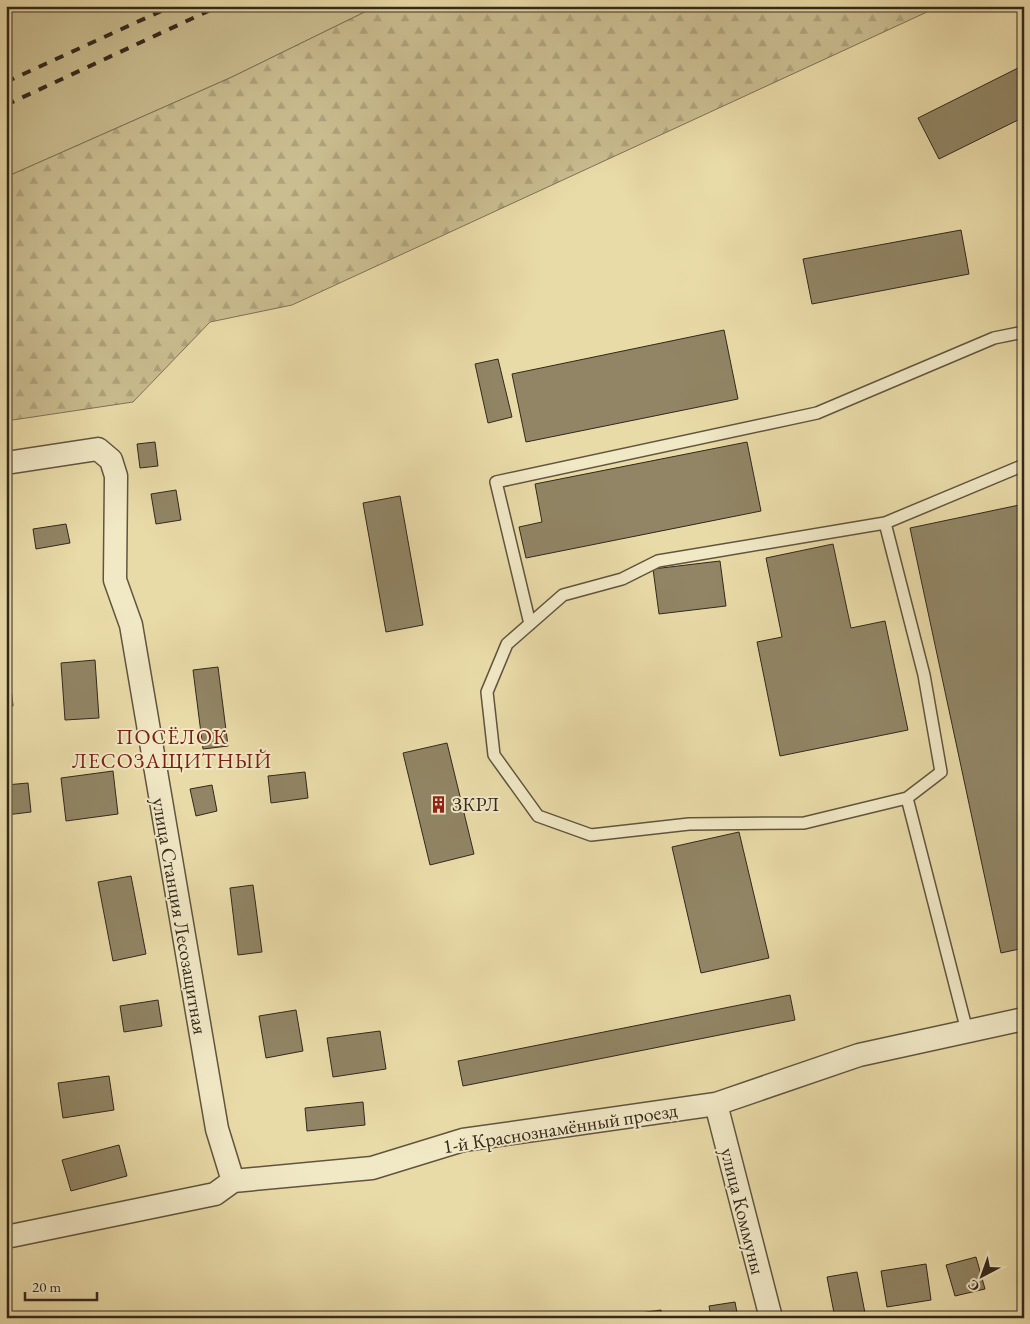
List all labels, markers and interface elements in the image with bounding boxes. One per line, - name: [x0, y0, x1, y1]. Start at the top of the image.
- district label: ПОСЁЛОК ЛЕСОЗАЩИТНЫЙ: [72, 723, 272, 774]
- place label: ЗКРЛ: [452, 791, 499, 817]
- building icon: ЗКРЛ: [428, 794, 448, 814]
- street label: улица Станция Лесозащитная: [146, 796, 214, 1036]
- street label: 1-й Краснознамённый проезд: [441, 1097, 679, 1159]
- street label: улица Коммуны: [715, 1145, 771, 1277]
- north arrow: [958, 1252, 1008, 1302]
- scale bar: [25, 1269, 98, 1301]
- text: С: [964, 1276, 983, 1296]
- text: 20 m: [32, 1277, 61, 1296]

